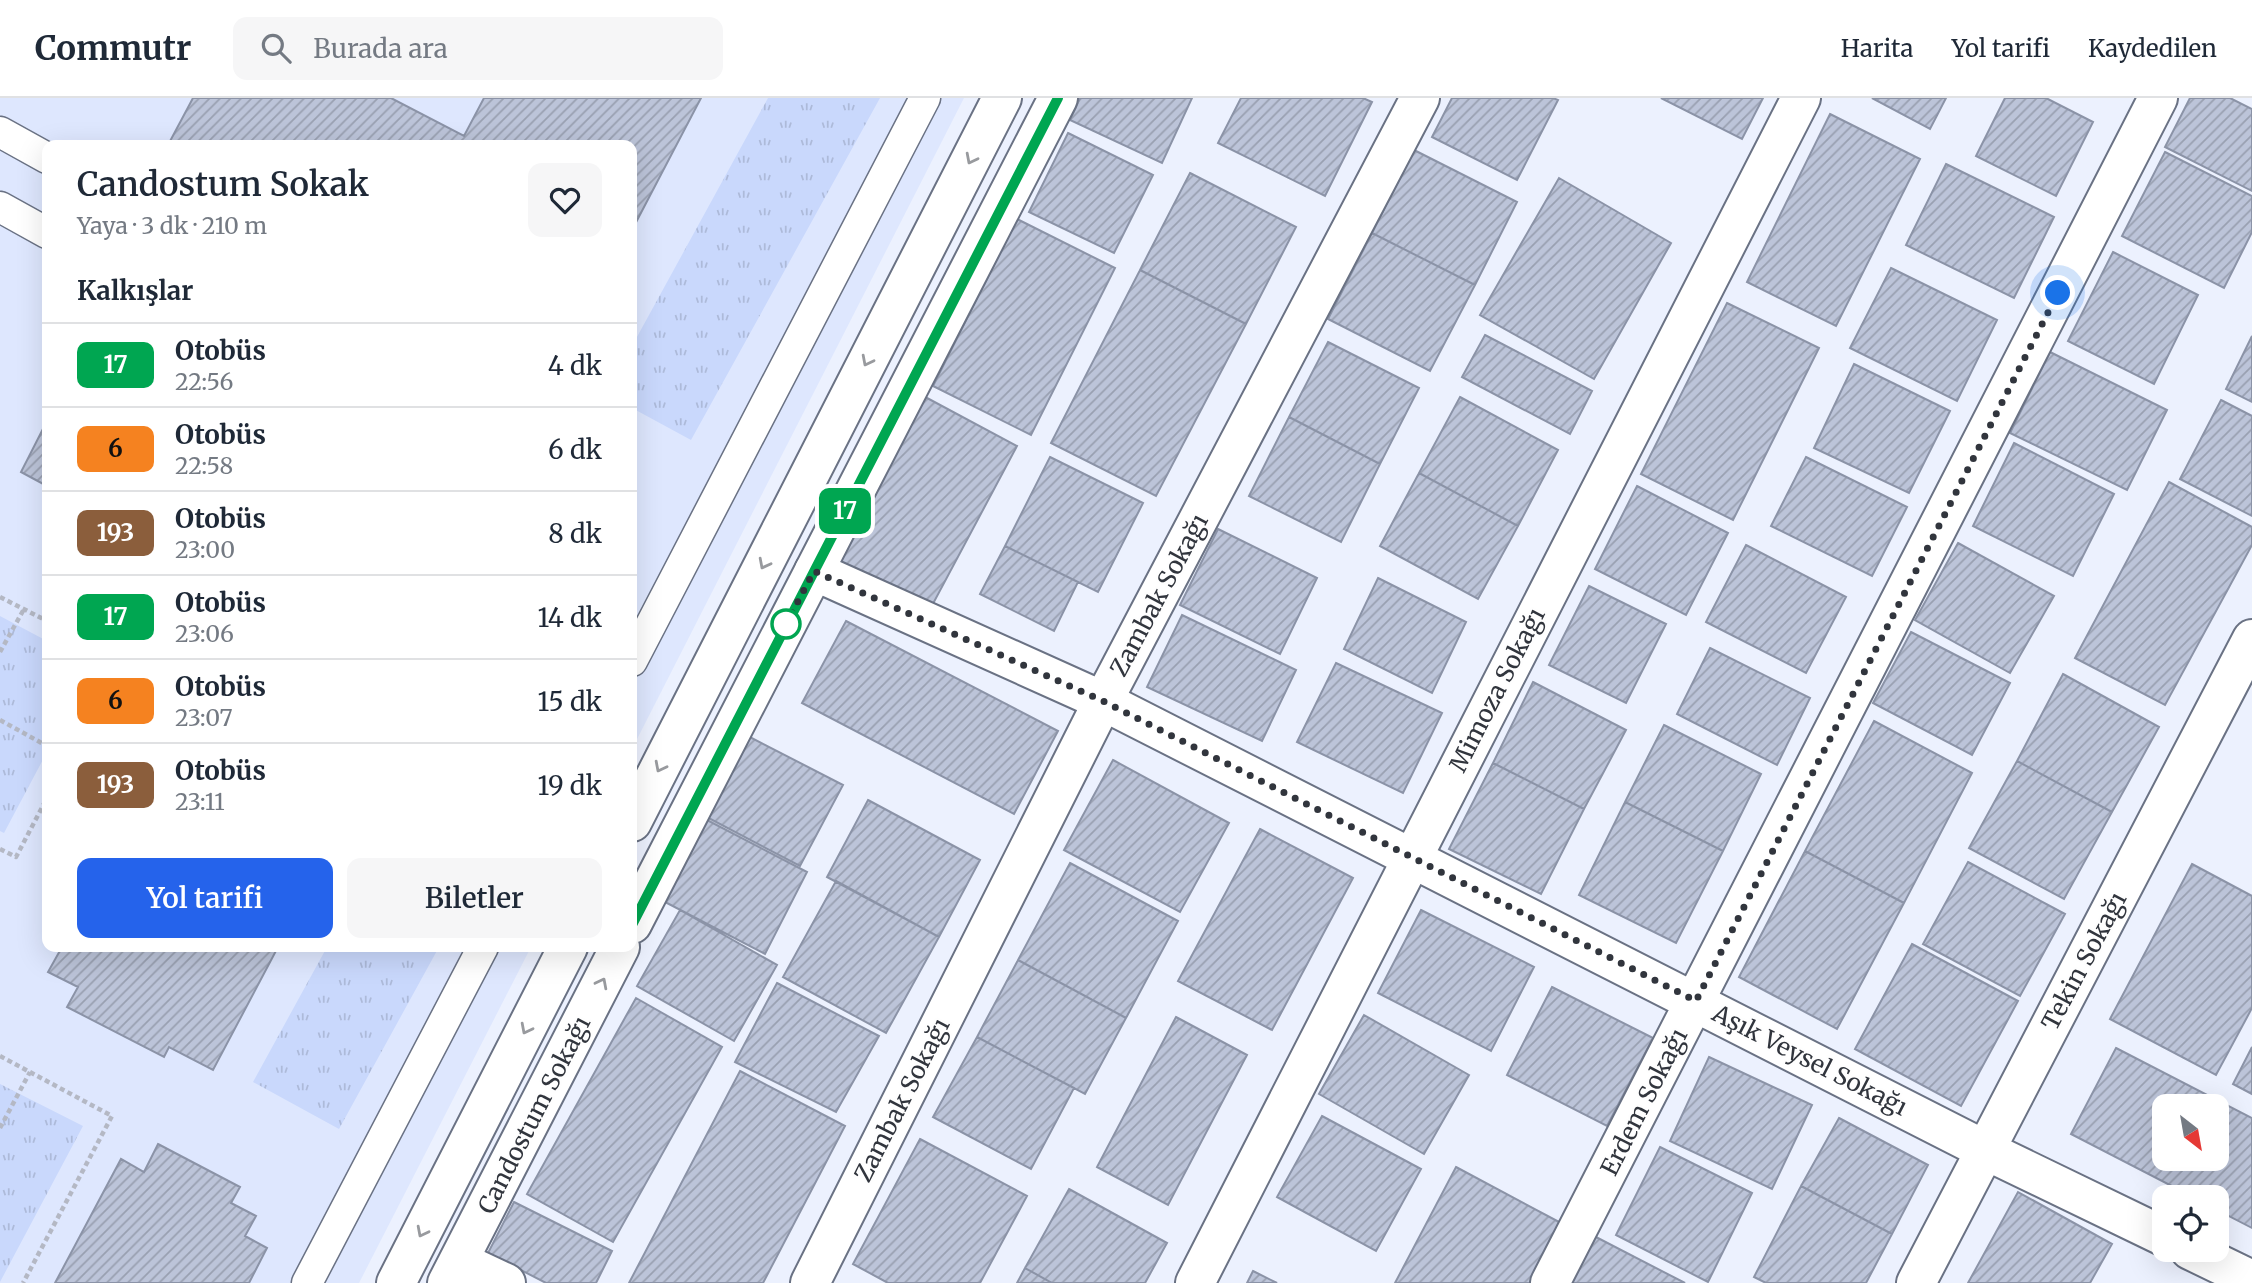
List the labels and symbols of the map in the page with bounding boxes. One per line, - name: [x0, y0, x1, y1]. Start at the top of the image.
- one-way arrow: [965, 152, 979, 164]
- your location: [2040, 275, 2075, 310]
- one-way arrow: [862, 354, 875, 366]
- line badge: 17: [814, 488, 876, 534]
- street label: Zambak Sokağı: [1103, 508, 1215, 682]
- one-way arrow: [758, 557, 772, 569]
- street label: Mimoza Sokağı: [1442, 603, 1552, 777]
- unlabelled marker: [771, 609, 801, 639]
- one-way arrow: [655, 759, 668, 772]
- street label: Tekin Sokağı: [2035, 886, 2133, 1035]
- one-way arrow: [593, 978, 607, 990]
- street label: Aşık Veysel Sokağı: [1707, 997, 1913, 1123]
- street label: Candostum Sokağı: [471, 1011, 597, 1219]
- street label: Zambak Sokağı: [847, 1013, 957, 1187]
- one-way arrow: [520, 1022, 534, 1034]
- street label: Erdem Sokağı: [1594, 1023, 1694, 1181]
- north arrow: [2152, 1094, 2230, 1171]
- one-way arrow: [417, 1225, 431, 1237]

